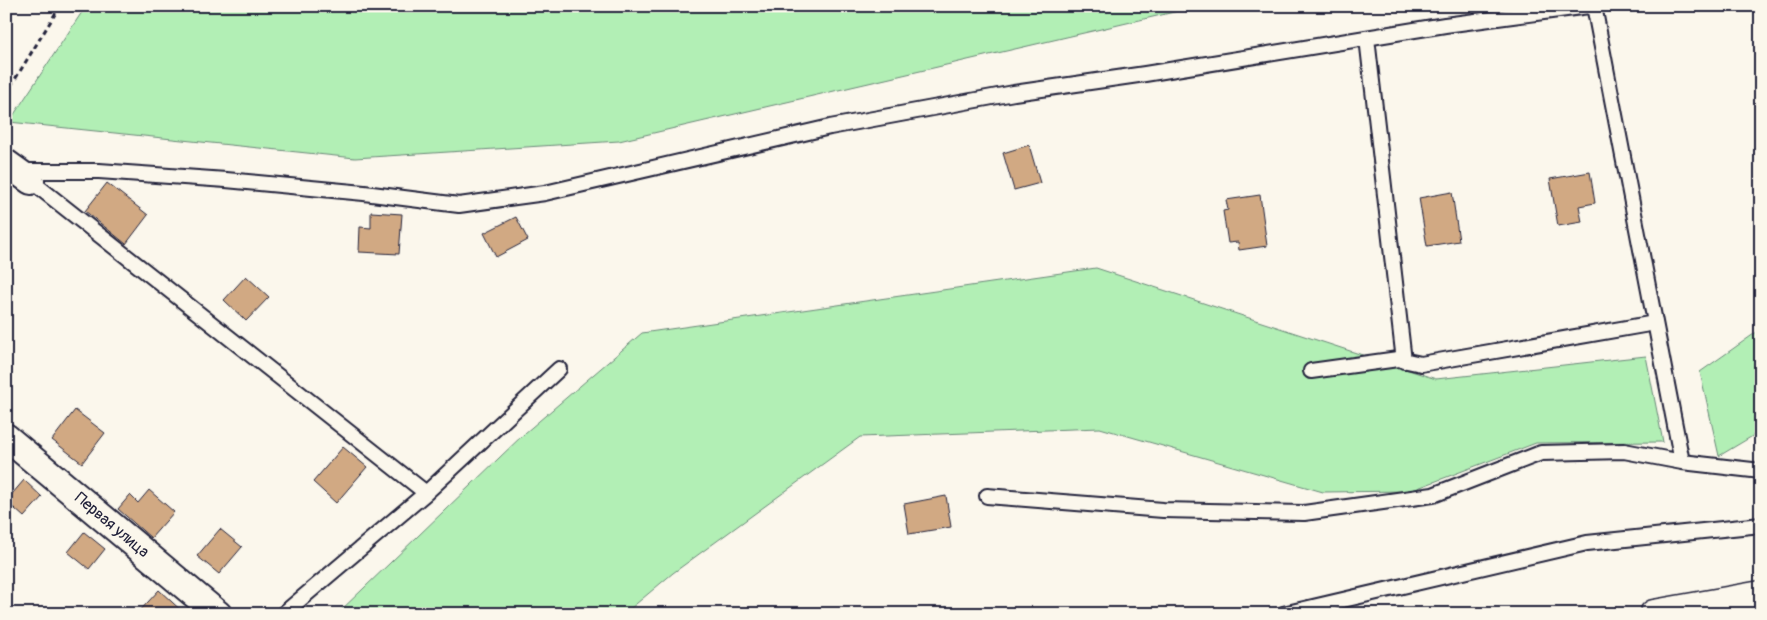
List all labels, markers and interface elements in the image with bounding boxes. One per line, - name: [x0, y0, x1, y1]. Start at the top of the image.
- street label: Первая улица: [71, 488, 153, 562]

